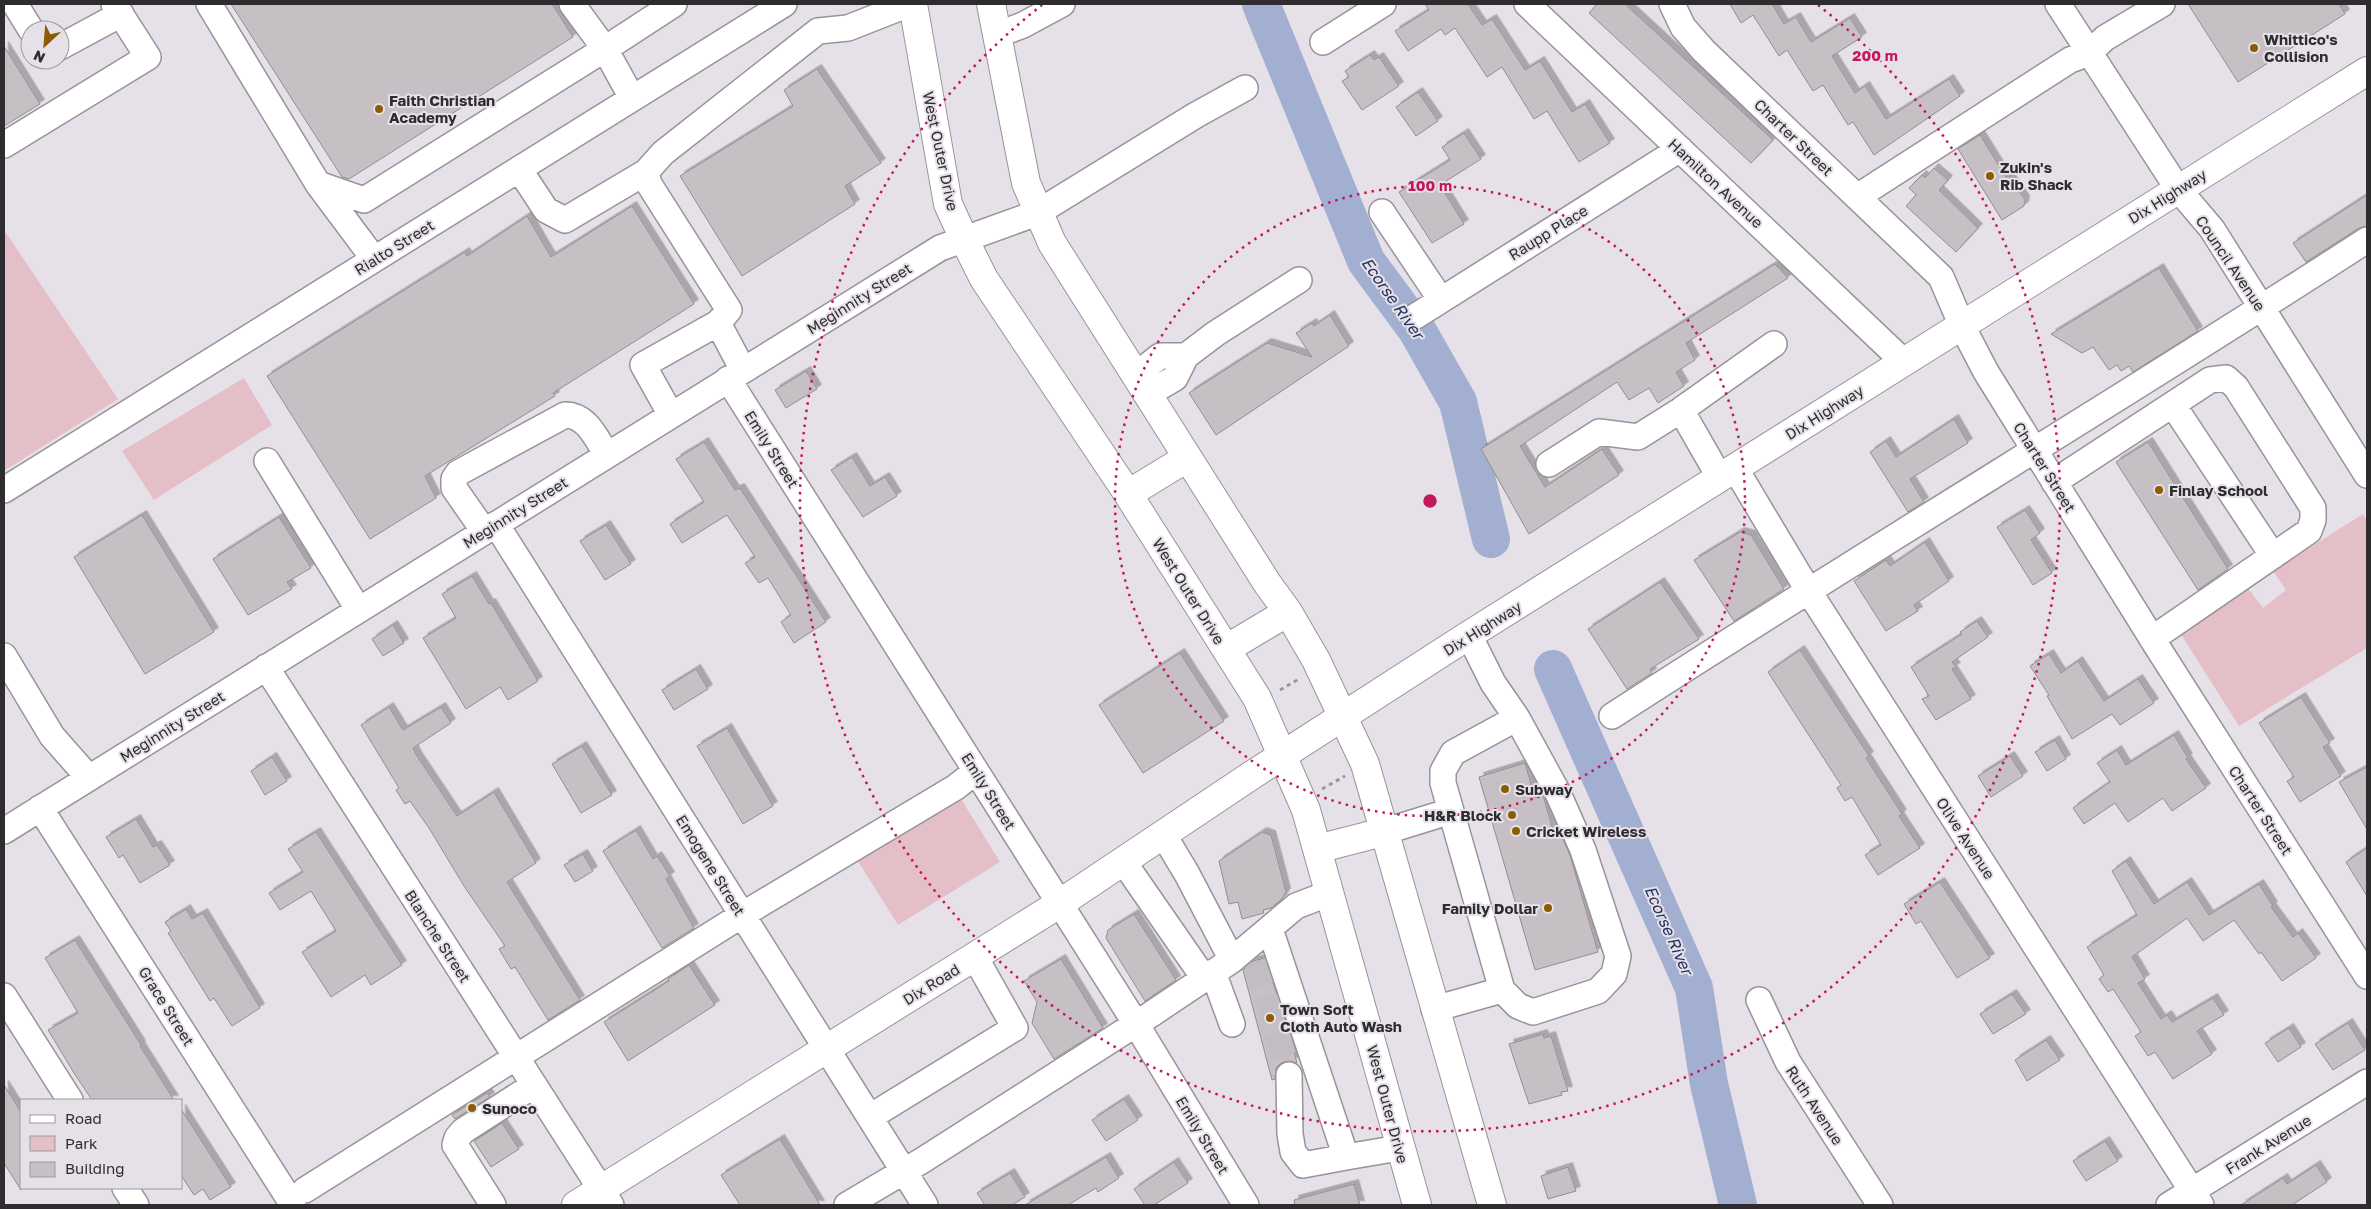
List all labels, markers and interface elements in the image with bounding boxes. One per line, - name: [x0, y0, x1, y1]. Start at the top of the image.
- north arrow: [20, 20, 70, 70]
- place label: Whittico's Collision: [2264, 30, 2338, 65]
- marker: Whittico's Collision: [2248, 42, 2260, 54]
- text: 200 m: [1852, 46, 1898, 64]
- text: N: [31, 47, 48, 67]
- street label: West Outer Drive: [920, 90, 963, 213]
- place label: Faith Christian Academy: [389, 91, 495, 126]
- street label: Charter Street: [1751, 95, 1837, 179]
- marker: Faith Christian Academy: [373, 103, 385, 115]
- street label: Hamilton Avenue: [1665, 135, 1767, 232]
- place label: Zukin's Rib Shack: [2000, 158, 2073, 193]
- street label: Dix Highway: [2125, 165, 2210, 227]
- marker: Zukin's Rib Shack: [1984, 170, 1996, 182]
- text: 100 m: [1408, 176, 1452, 194]
- street label: Raupp Place: [1505, 200, 1591, 263]
- street label: Council Avenue: [2192, 212, 2270, 314]
- street label: Rialto Street: [351, 215, 437, 279]
- water label: Ecorse River: [1357, 253, 1430, 345]
- street label: Meginnity Street: [803, 259, 915, 337]
- street label: Dix Highway: [1782, 381, 1867, 443]
- street label: Emily Street: [741, 407, 803, 491]
- street label: Charter Street: [2010, 419, 2080, 515]
- street label: Meginnity Street: [459, 473, 571, 551]
- place label: Finlay School: [2169, 481, 2268, 499]
- marker: Finlay School: [2153, 484, 2165, 496]
- centre of rings: [1421, 492, 1439, 510]
- street label: West Outer Drive: [1149, 535, 1229, 648]
- street label: Dix Highway: [1440, 597, 1525, 659]
- street label: Meginnity Street: [116, 687, 228, 765]
- street label: Emily Street: [958, 749, 1020, 833]
- street label: Charter Street: [2225, 762, 2297, 858]
- place label: Subway: [1515, 780, 1573, 798]
- marker: Subway: [1499, 783, 1511, 795]
- street label: Olive Avenue: [1933, 794, 1999, 882]
- place label: H&R Block: [1424, 806, 1502, 824]
- marker: H&R Block: [1506, 809, 1518, 821]
- street label: Emogene Street: [673, 811, 749, 919]
- place label: Cricket Wireless: [1526, 822, 1646, 840]
- marker: Cricket Wireless: [1510, 825, 1522, 837]
- water label: Ecorse River: [1640, 882, 1699, 980]
- street label: Blanche Street: [401, 886, 475, 986]
- place label: Family Dollar: [1442, 899, 1538, 917]
- marker: Family Dollar: [1542, 902, 1554, 914]
- street label: Dix Road: [899, 960, 963, 1008]
- street label: Grace Street: [136, 963, 198, 1049]
- place label: Town Soft Cloth Auto Wash: [1280, 1000, 1402, 1035]
- marker: Town Soft Cloth Auto Wash: [1264, 1012, 1276, 1024]
- street label: West Outer Drive: [1364, 1043, 1413, 1165]
- street label: Ruth Avenue: [1783, 1062, 1847, 1148]
- street label: Emily Street: [1173, 1093, 1233, 1177]
- legend: [20, 1099, 182, 1189]
- place label: Sunoco: [482, 1099, 537, 1117]
- marker: Sunoco: [466, 1102, 478, 1114]
- text: Road: [65, 1109, 102, 1127]
- street label: Frank Avenue: [2222, 1110, 2314, 1177]
- text: Park: [65, 1134, 98, 1152]
- text: Building: [65, 1159, 125, 1177]

